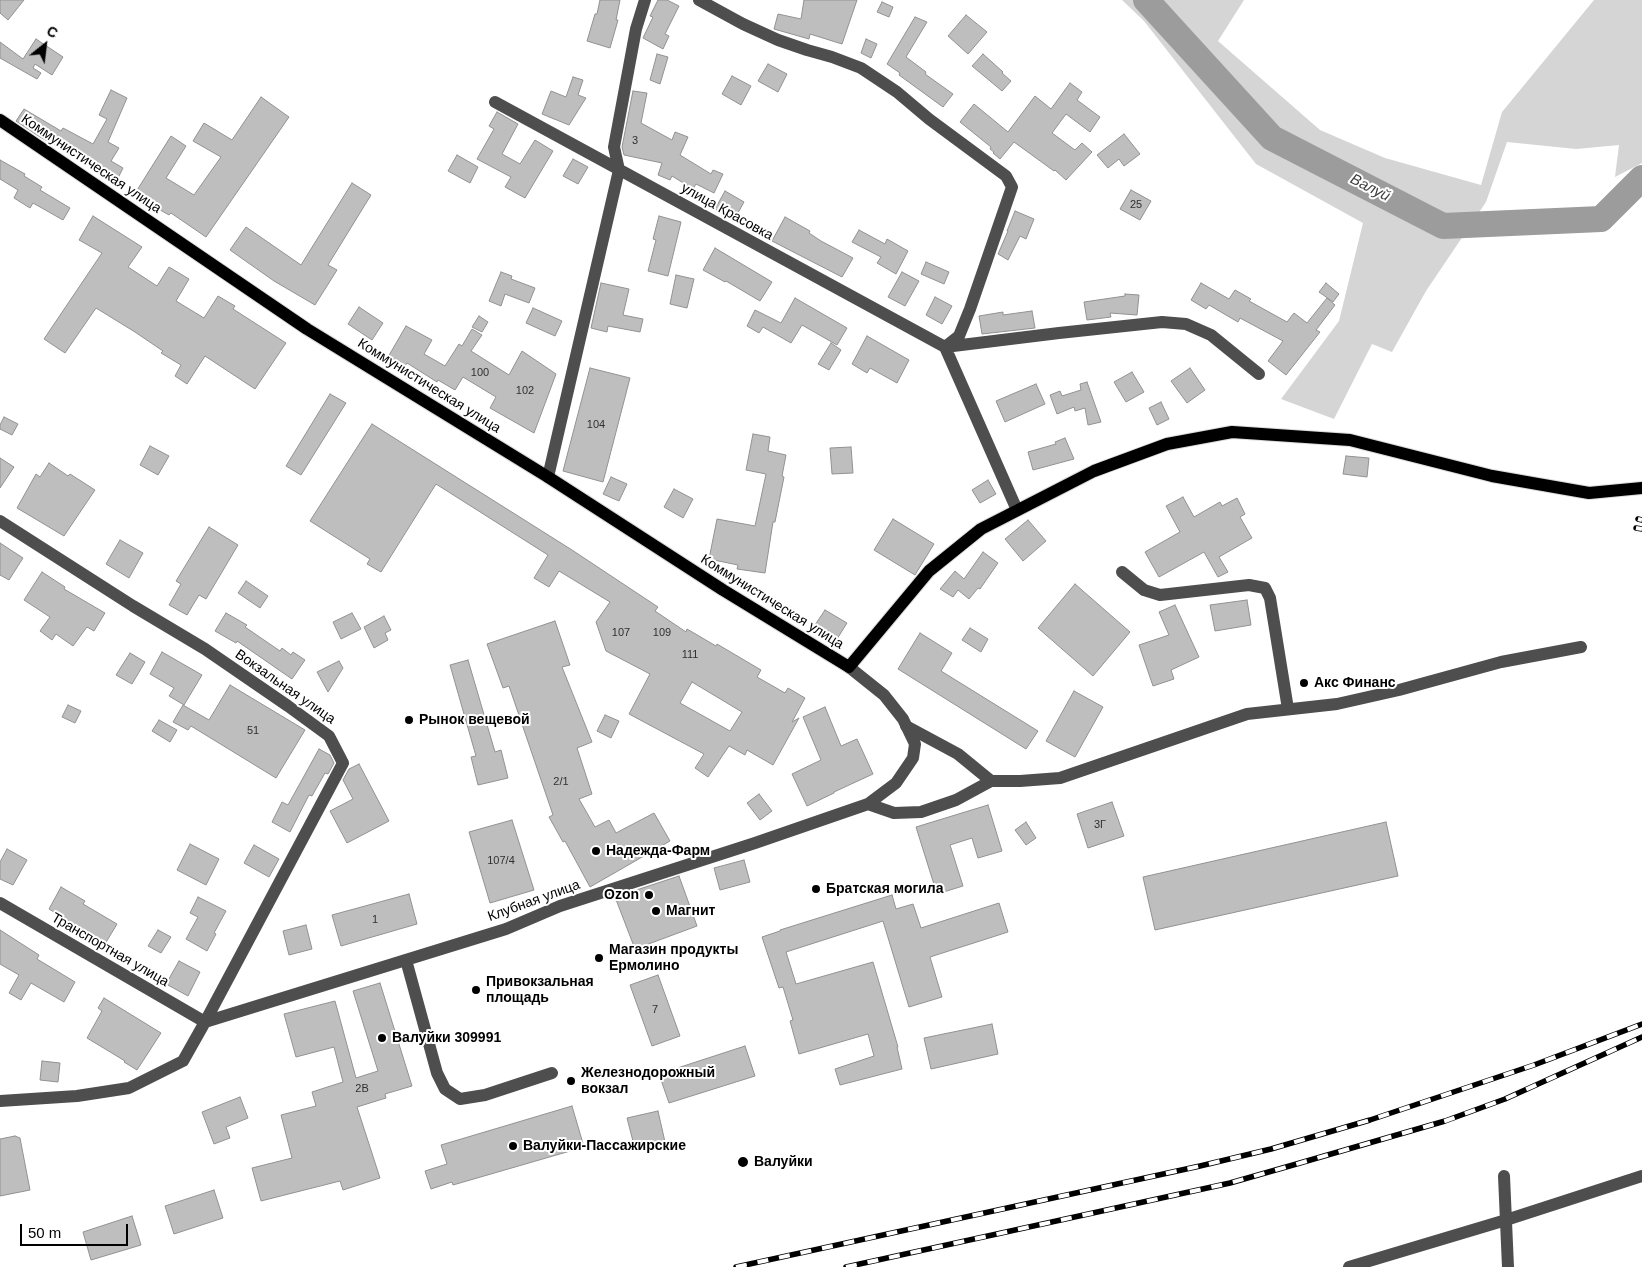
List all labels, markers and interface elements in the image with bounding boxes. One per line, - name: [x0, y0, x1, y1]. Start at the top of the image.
- north arrow: [20, 20, 70, 70]
- text: С: [44, 22, 61, 41]
- street label: Коммунистическая улица: [18, 111, 164, 217]
- house number: 3: [632, 134, 638, 148]
- water label: Валуй: [1347, 170, 1393, 206]
- street label: улица Красовка: [678, 180, 776, 244]
- house number: 25: [1130, 198, 1142, 212]
- street label: Коммунистическая улица: [354, 335, 504, 437]
- house number: 100: [471, 366, 489, 380]
- house number: 102: [516, 384, 534, 398]
- house number: 104: [587, 418, 605, 432]
- street label: Коммунистическая улица: [697, 551, 847, 653]
- house number: 107: [612, 626, 630, 640]
- house number: 109: [653, 626, 671, 640]
- street label: Вокзальная улица: [232, 646, 338, 728]
- house number: 111: [682, 648, 698, 662]
- place label: Акс Финанс: [1314, 675, 1396, 691]
- marker: Акс Финанс: [1298, 677, 1310, 689]
- place label: Рынок вещевой: [419, 712, 530, 728]
- marker: Рынок вещевой: [403, 714, 415, 726]
- house number: 51: [247, 724, 259, 738]
- house number: 2/1: [553, 775, 569, 789]
- house number: 3Г: [1094, 818, 1106, 832]
- place label: Надежда-Фарм: [606, 843, 710, 859]
- marker: Надежда-Фарм: [590, 845, 602, 857]
- house number: 107/4: [487, 854, 515, 868]
- street label: Клубная улица: [486, 877, 582, 925]
- place label: Братская могила: [826, 881, 944, 897]
- marker: Братская могила: [810, 883, 822, 895]
- place label: Ozon: [604, 887, 639, 903]
- marker: Ozon: [643, 889, 655, 901]
- place label: Магнит: [666, 903, 715, 919]
- marker: Магнит: [650, 905, 662, 917]
- street label: Транспортная улица: [48, 910, 172, 990]
- house number: 1: [372, 913, 378, 927]
- place label: Магазин продукты Ермолино: [609, 942, 738, 974]
- marker: Магазин продукты Ермолино: [593, 952, 605, 964]
- place label: Привокзальная площадь: [486, 974, 594, 1006]
- marker: Привокзальная площадь: [470, 984, 482, 996]
- house number: 7: [652, 1003, 658, 1017]
- place label: Валуйки 309991: [392, 1030, 501, 1046]
- marker: Валуйки 309991: [376, 1032, 388, 1044]
- place label: Железнодорожный вокзал: [581, 1065, 715, 1098]
- marker: Железнодорожный вокзал: [565, 1075, 577, 1087]
- house number: 2В: [355, 1082, 369, 1096]
- place label: Валуйки-Пассажирские: [523, 1138, 686, 1154]
- marker: Валуйки-Пассажирские: [507, 1140, 519, 1152]
- place label: Валуйки: [754, 1154, 813, 1170]
- marker: Валуйки: [736, 1155, 750, 1169]
- scale bar: [22, 1214, 130, 1246]
- text: 50 m: [28, 1224, 61, 1241]

